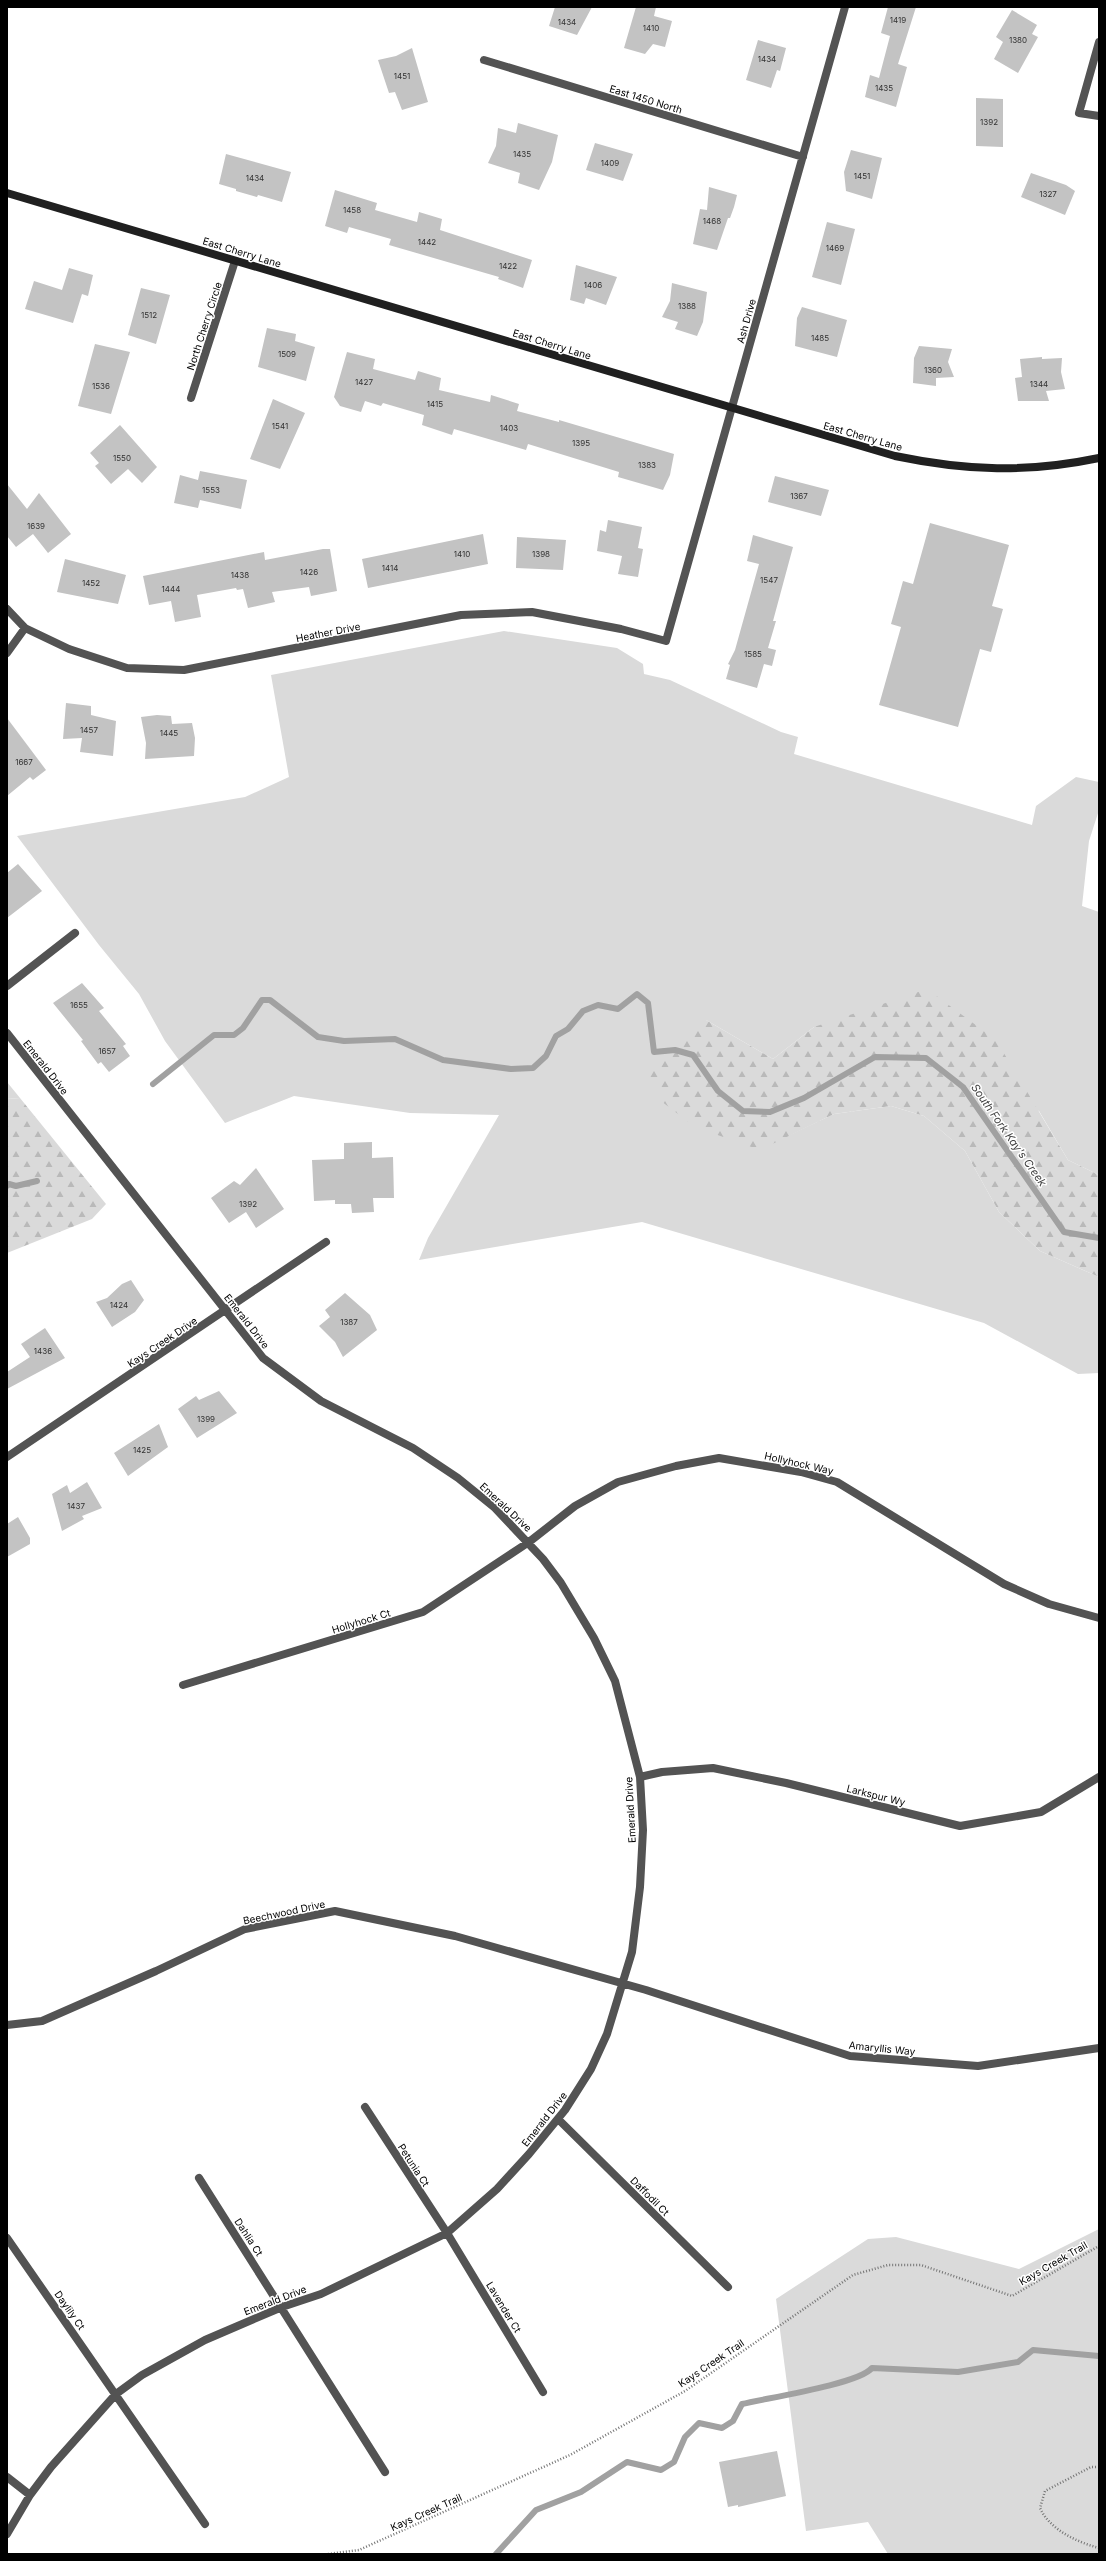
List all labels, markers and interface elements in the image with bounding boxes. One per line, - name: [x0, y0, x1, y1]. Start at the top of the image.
- house number: 1419: [890, 15, 906, 25]
- house number: 1434: [558, 17, 576, 27]
- house number: 1410: [643, 23, 659, 33]
- house number: 1380: [1009, 35, 1027, 45]
- house number: 1434: [758, 54, 776, 64]
- house number: 1451: [394, 71, 410, 81]
- street label: East 1450 North: [608, 82, 684, 116]
- house number: 1435: [875, 83, 893, 93]
- house number: 1392: [980, 117, 998, 127]
- house number: 1435: [513, 149, 531, 159]
- house number: 1409: [601, 158, 619, 168]
- house number: 1451: [854, 171, 870, 181]
- house number: 1434: [246, 173, 264, 183]
- house number: 1327: [1039, 189, 1057, 199]
- house number: 1458: [343, 205, 361, 215]
- house number: 1468: [703, 216, 721, 226]
- street label: East Cherry Lane: [201, 234, 283, 270]
- house number: 1442: [418, 237, 436, 247]
- house number: 1469: [826, 243, 844, 253]
- house number: 1422: [499, 261, 517, 271]
- street label: North Cherry Circle: [184, 280, 224, 372]
- house number: 1406: [584, 280, 602, 290]
- street label: Ash Drive: [734, 297, 758, 345]
- house number: 1388: [678, 301, 696, 311]
- house number: 1512: [141, 310, 157, 320]
- street label: East Cherry Lane: [511, 326, 593, 362]
- house number: 1485: [811, 333, 829, 343]
- house number: 1509: [278, 349, 296, 359]
- house number: 1360: [924, 365, 942, 375]
- house number: 1427: [355, 377, 373, 387]
- house number: 1344: [1030, 379, 1048, 389]
- house number: 1536: [92, 381, 110, 391]
- house number: 1415: [427, 399, 443, 409]
- street label: East Cherry Lane: [822, 419, 904, 453]
- house number: 1541: [272, 421, 288, 431]
- house number: 1403: [500, 423, 518, 433]
- house number: 1395: [572, 438, 590, 448]
- house number: 1550: [113, 453, 131, 463]
- house number: 1383: [638, 460, 656, 470]
- house number: 1553: [202, 485, 220, 495]
- house number: 1367: [790, 491, 808, 501]
- house number: 1639: [27, 521, 45, 531]
- house number: 1410: [454, 549, 470, 559]
- house number: 1398: [532, 549, 550, 559]
- house number: 1414: [382, 563, 398, 573]
- house number: 1426: [300, 567, 318, 577]
- house number: 1438: [231, 570, 249, 580]
- house number: 1547: [760, 575, 778, 585]
- house number: 1452: [82, 578, 100, 588]
- house number: 1444: [162, 584, 180, 594]
- street label: Heather Drive: [295, 620, 361, 644]
- house number: 1585: [744, 649, 762, 659]
- house number: 1457: [80, 725, 98, 735]
- house number: 1445: [160, 728, 178, 738]
- house number: 1667: [15, 757, 33, 767]
- house number: 1655: [70, 1000, 88, 1010]
- street label: Emerald Drive: [21, 1037, 71, 1097]
- house number: 1657: [98, 1046, 116, 1056]
- water label: South Fork Kay's Creek: [968, 1081, 1050, 1190]
- house number: 1392: [239, 1199, 257, 1209]
- street label: Emerald Drive: [222, 1291, 272, 1351]
- house number: 1424: [110, 1300, 128, 1310]
- street label: Kays Creek Drive: [125, 1314, 199, 1370]
- house number: 1387: [340, 1317, 358, 1327]
- house number: 1436: [34, 1346, 52, 1356]
- house number: 1399: [197, 1414, 215, 1424]
- house number: 1425: [133, 1445, 151, 1455]
- street label: Hollyhock Way: [763, 1449, 835, 1477]
- street label: Emerald Drive: [478, 1480, 534, 1534]
- house number: 1437: [67, 1501, 85, 1511]
- street label: Hollyhock Ct: [330, 1606, 392, 1636]
- street label: Emerald Drive: [622, 1776, 638, 1843]
- street label: Larkspur Wy: [845, 1782, 907, 1808]
- street label: Beechwood Drive: [242, 1897, 326, 1927]
- street label: Amaryllis Way: [848, 2039, 916, 2057]
- street label: Emerald Drive: [519, 2089, 569, 2149]
- street label: Petunia Ct: [396, 2141, 433, 2189]
- street label: Daffodil Ct: [628, 2174, 672, 2218]
- street label: Dahlia Ct: [232, 2216, 266, 2259]
- street label: Kays Creek Trail: [1017, 2239, 1089, 2287]
- street label: Lavender Ct: [484, 2279, 524, 2335]
- street label: Emerald Drive: [242, 2282, 308, 2317]
- street label: Daylily Ct: [52, 2288, 88, 2332]
- street label: Kays Creek Trail: [676, 2337, 746, 2389]
- street label: Kays Creek Trail: [388, 2491, 464, 2533]

